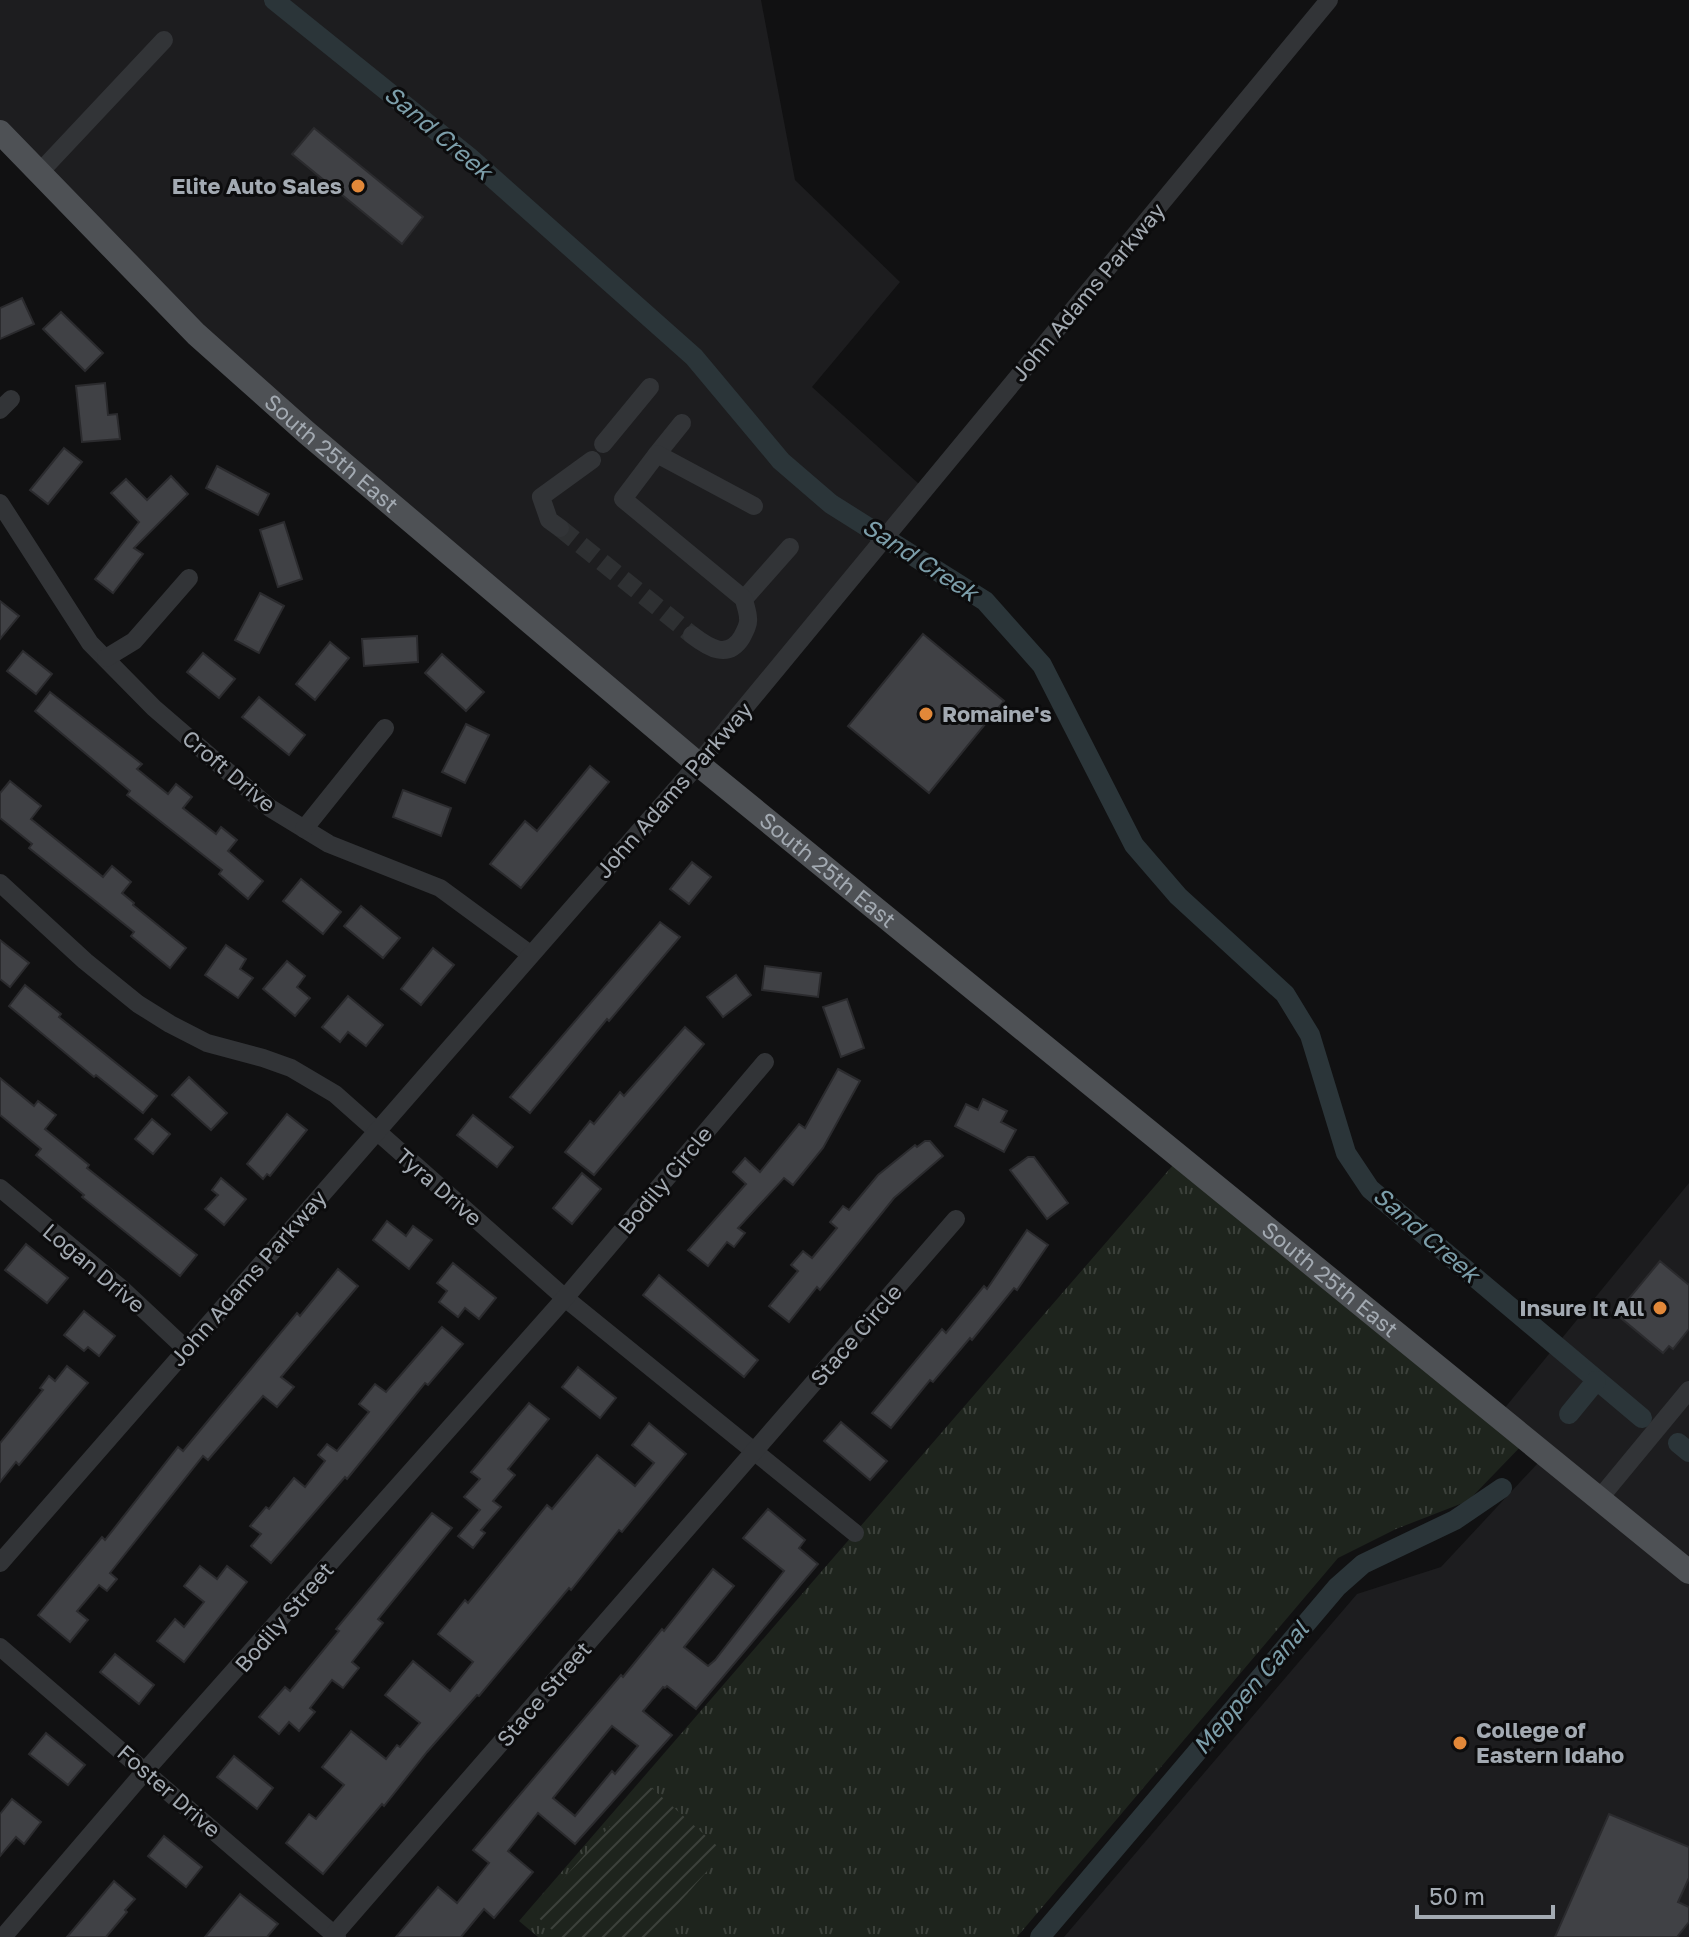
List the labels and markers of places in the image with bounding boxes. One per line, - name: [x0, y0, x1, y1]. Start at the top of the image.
- place label: Elite Auto Sales: [172, 172, 342, 199]
- marker: Elite Auto Sales: [349, 177, 367, 195]
- place label: Romaine's: [942, 700, 1052, 727]
- marker: Romaine's: [917, 705, 935, 723]
- place label: Insure It All: [1519, 1294, 1644, 1321]
- marker: Insure It All: [1651, 1299, 1669, 1317]
- place label: College of Eastern Idaho: [1476, 1716, 1624, 1768]
- marker: College of Eastern Idaho: [1451, 1734, 1469, 1752]

